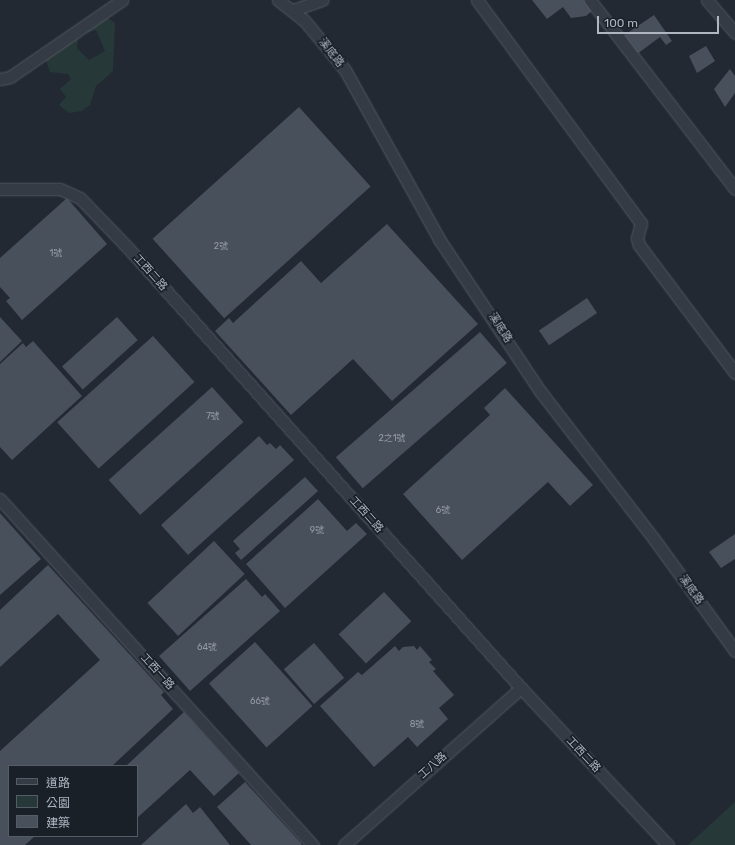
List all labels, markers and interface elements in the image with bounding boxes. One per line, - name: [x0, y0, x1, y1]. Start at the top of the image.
- scale bar: [599, 8, 721, 34]
- text: 100 m: [604, 16, 638, 30]
- street label: 溪底路: [316, 36, 346, 70]
- house number: 2號: [214, 241, 228, 251]
- house number: 1號: [50, 248, 62, 258]
- street label: 工西二路: [130, 252, 170, 294]
- street label: 溪底路: [485, 311, 515, 345]
- house number: 7號: [206, 411, 220, 421]
- house number: 2之1號: [378, 433, 406, 443]
- street label: 工西二路: [346, 494, 386, 536]
- house number: 6號: [436, 505, 450, 515]
- house number: 9號: [310, 525, 324, 535]
- street label: 溪底路: [676, 573, 706, 607]
- house number: 64號: [197, 642, 217, 652]
- street label: 工西一路: [137, 651, 177, 693]
- house number: 66號: [250, 696, 270, 706]
- house number: 8號: [410, 719, 424, 729]
- street label: 工西二路: [563, 734, 603, 776]
- street label: 工八路: [416, 750, 450, 782]
- legend: [8, 765, 138, 837]
- text: 道路: [46, 776, 70, 790]
- text: 公園: [46, 796, 70, 810]
- text: 建築: [46, 816, 70, 830]

